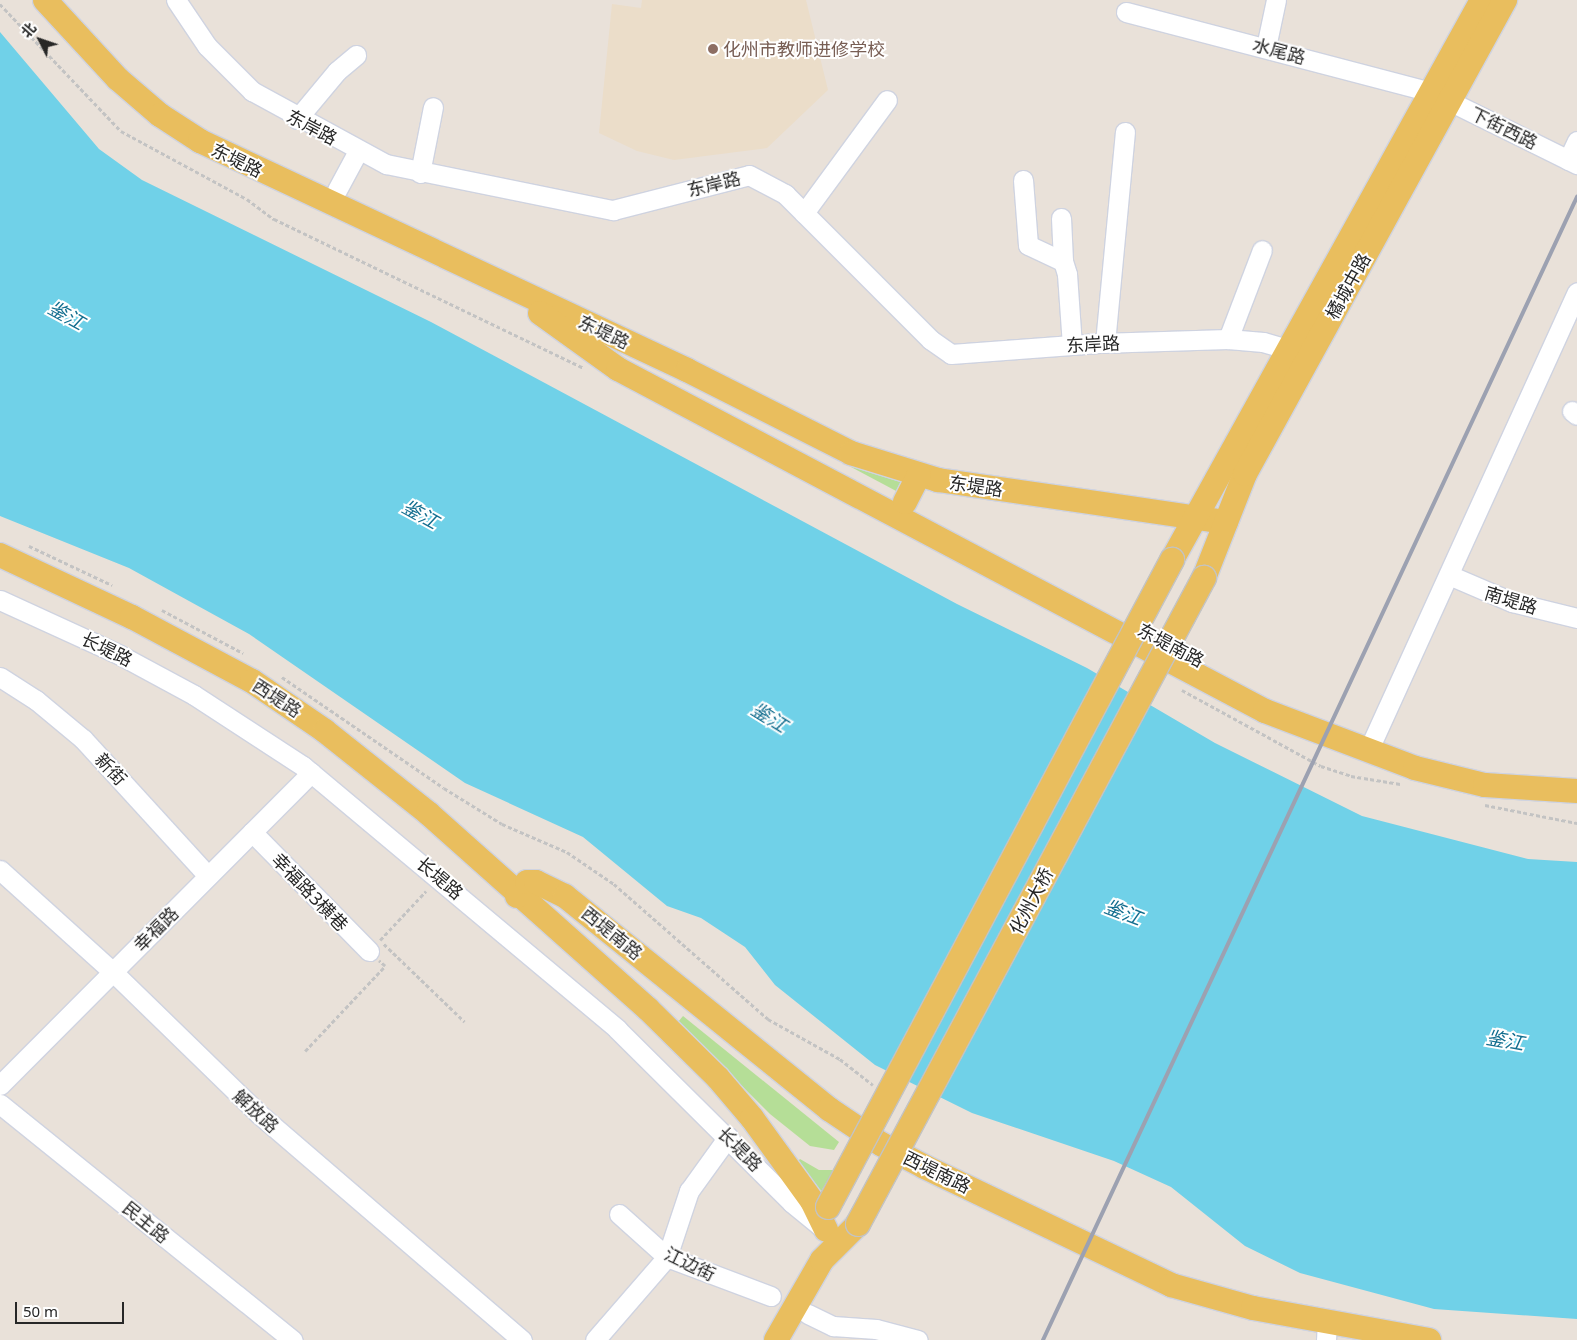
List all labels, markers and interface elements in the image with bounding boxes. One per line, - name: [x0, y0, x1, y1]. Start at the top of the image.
- north arrow: [15, 15, 65, 65]
- text: 北: [17, 18, 40, 41]
- street label: 水尾路: [1250, 34, 1308, 68]
- place label: 化州市教师进修学校: [723, 38, 885, 60]
- marker: 化州市教师进修学校: [707, 43, 719, 55]
- street label: 下街西路: [1467, 103, 1541, 153]
- street label: 东岸路: [283, 105, 341, 149]
- street label: 东堤路: [208, 138, 266, 182]
- street label: 东岸路: [685, 167, 743, 201]
- street label: 橘城中路: [1321, 249, 1375, 323]
- water label: 鉴江: [44, 297, 88, 335]
- street label: 东堤路: [575, 311, 633, 353]
- street label: 东岸路: [1065, 332, 1121, 356]
- street label: 东堤路: [948, 472, 1004, 500]
- water label: 鉴江: [398, 496, 442, 534]
- street label: 南堤路: [1482, 582, 1540, 618]
- street label: 东堤南路: [1134, 619, 1208, 671]
- street label: 长堤路: [78, 627, 136, 671]
- street label: 西堤路: [248, 674, 306, 722]
- water label: 鉴江: [747, 698, 791, 738]
- street label: 新街: [91, 748, 131, 790]
- street label: 幸福路3横巷: [267, 848, 353, 936]
- street label: 长堤路: [412, 852, 468, 904]
- street label: 化州大桥: [1005, 864, 1057, 938]
- water label: 鉴江: [1101, 896, 1145, 930]
- street label: 幸福路: [129, 902, 183, 956]
- street label: 西堤南路: [577, 902, 647, 964]
- water label: 鉴江: [1484, 1026, 1526, 1056]
- street label: 解放路: [229, 1085, 283, 1137]
- street label: 长堤路: [713, 1122, 767, 1176]
- street label: 西堤南路: [900, 1147, 974, 1197]
- street label: 民主路: [118, 1197, 174, 1247]
- street label: 江边街: [661, 1242, 719, 1286]
- scale bar: [18, 1292, 126, 1324]
- text: 50 m: [23, 1301, 58, 1321]

